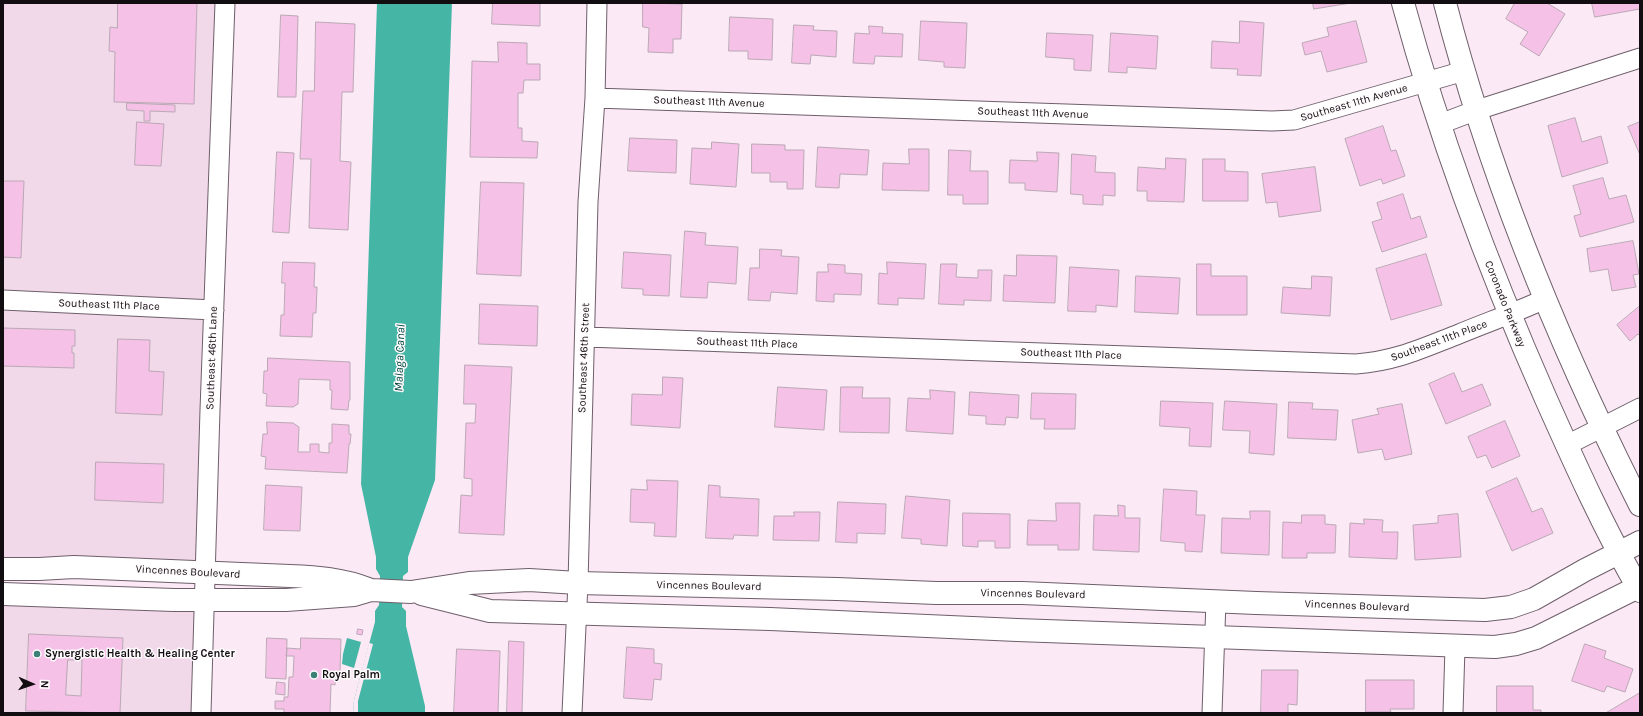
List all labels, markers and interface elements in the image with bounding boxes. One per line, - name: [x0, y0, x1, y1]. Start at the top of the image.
- street label: Southeast 11th Avenue: [1299, 81, 1409, 125]
- street label: Southeast 11th Avenue: [653, 93, 765, 111]
- street label: Southeast 11th Avenue: [977, 104, 1089, 122]
- street label: Coronado Parkway: [1482, 259, 1528, 349]
- street label: Southeast 11th Place: [58, 297, 160, 313]
- street label: Southeast 46th Street: [575, 303, 593, 413]
- street label: Southeast 46th Lane: [204, 306, 220, 410]
- street label: Southeast 11th Place: [1389, 317, 1489, 365]
- water label: Malaga Canal: [392, 324, 408, 392]
- street label: Southeast 11th Place: [696, 335, 798, 351]
- street label: Southeast 11th Place: [1020, 346, 1122, 362]
- street label: Vincennes Boulevard: [135, 563, 241, 581]
- street label: Vincennes Boulevard: [656, 578, 762, 594]
- street label: Vincennes Boulevard: [980, 586, 1086, 602]
- street label: Vincennes Boulevard: [1304, 598, 1410, 614]
- place label: Synergistic Health & Healing Center: [45, 647, 235, 661]
- marker: Synergistic Health & Healing Center: [32, 649, 42, 659]
- north arrow: [12, 664, 52, 704]
- place label: Royal Palm: [322, 668, 380, 682]
- marker: Royal Palm: [309, 670, 319, 680]
- text: N: [38, 680, 51, 689]

